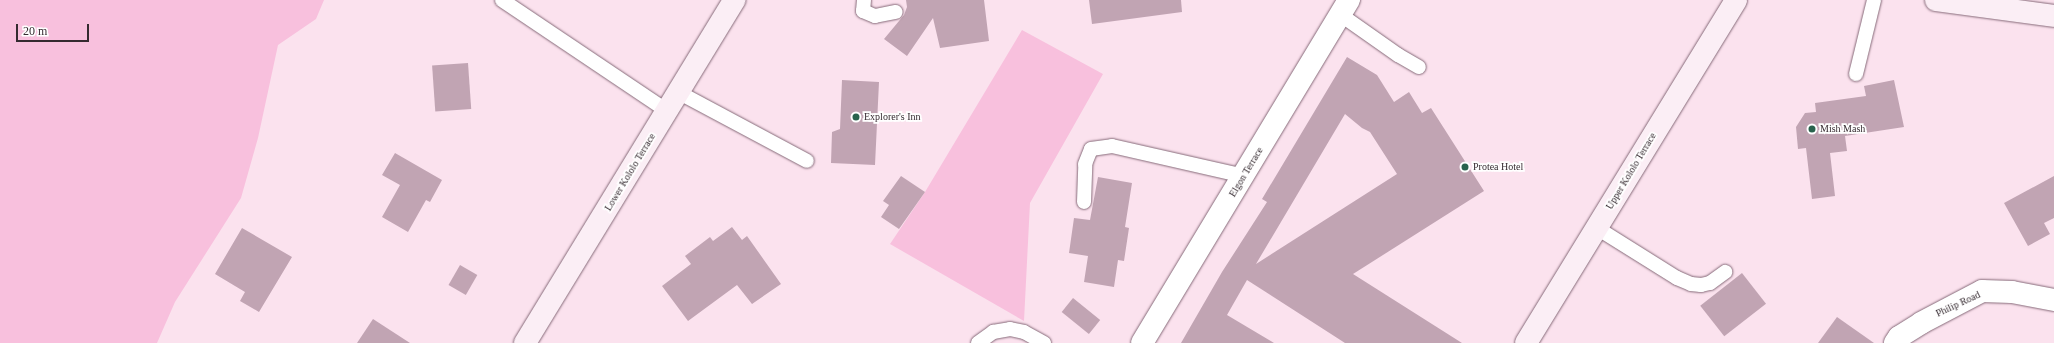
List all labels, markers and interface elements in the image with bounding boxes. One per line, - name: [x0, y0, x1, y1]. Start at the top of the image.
- scale bar: [18, 16, 91, 42]
- text: 20 m: [23, 24, 47, 38]
- place label: Explorer's Inn: [864, 111, 921, 123]
- marker: Explorer's Inn: [851, 112, 861, 122]
- place label: Mish Mash: [1820, 123, 1865, 135]
- marker: Mish Mash: [1807, 124, 1817, 134]
- street label: Upper Kololo Terrace: [1603, 130, 1659, 212]
- street label: Lower Kololo Terrace: [602, 131, 658, 213]
- street label: Elgon Terrace: [1226, 145, 1266, 199]
- place label: Protea Hotel: [1473, 161, 1523, 173]
- marker: Protea Hotel: [1460, 162, 1470, 172]
- street label: Philip Road: [1934, 289, 1982, 319]

